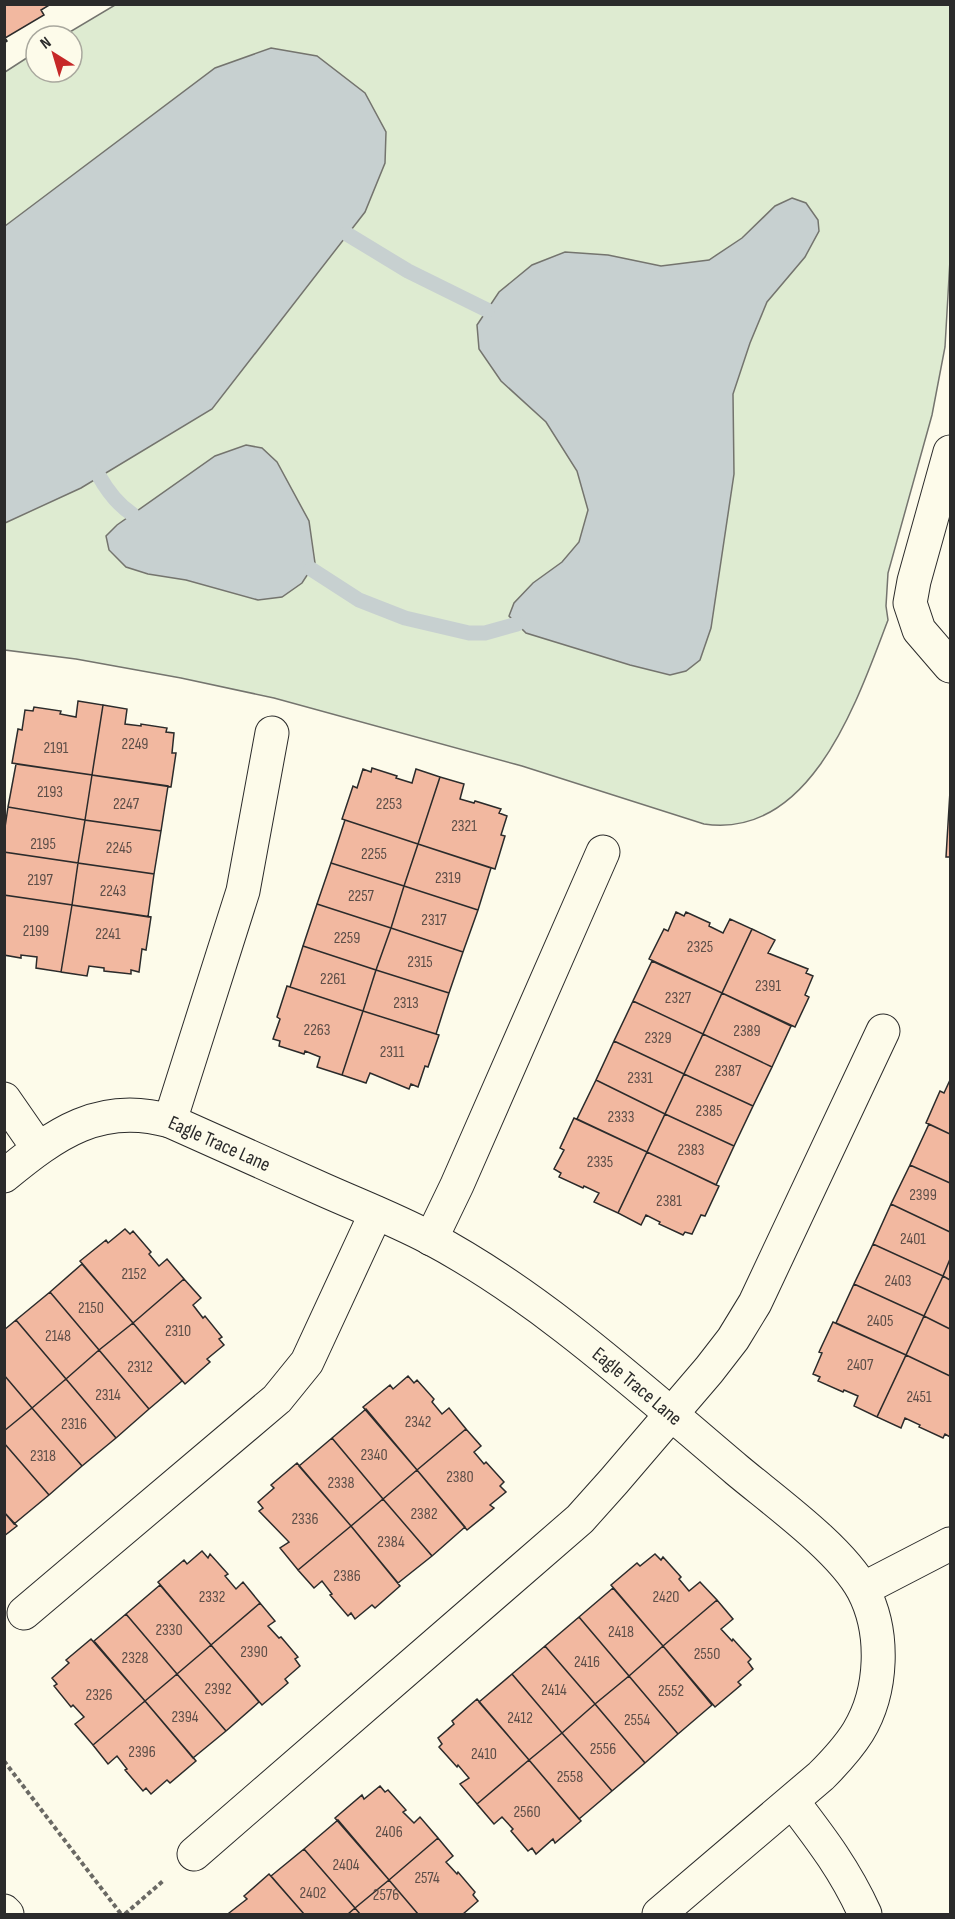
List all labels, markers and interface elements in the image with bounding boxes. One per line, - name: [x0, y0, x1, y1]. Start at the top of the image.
- north arrow: [24, 24, 84, 84]
- text: N: [37, 33, 55, 53]
- house number: 2249: [122, 735, 148, 754]
- house number: 2191: [44, 739, 69, 758]
- house number: 2193: [37, 783, 63, 802]
- house number: 2247: [113, 795, 140, 814]
- house number: 2253: [376, 795, 402, 814]
- house number: 2321: [451, 817, 477, 836]
- house number: 2195: [30, 835, 56, 854]
- house number: 2245: [106, 839, 132, 858]
- house number: 2255: [361, 845, 387, 864]
- house number: 2319: [435, 869, 461, 888]
- house number: 2197: [27, 871, 53, 890]
- house number: 2243: [100, 882, 126, 901]
- house number: 2257: [348, 887, 375, 906]
- house number: 2317: [421, 911, 447, 930]
- house number: 2199: [23, 922, 49, 941]
- house number: 2241: [95, 925, 121, 944]
- house number: 2259: [334, 929, 360, 948]
- house number: 2325: [687, 938, 713, 957]
- house number: 2315: [407, 953, 433, 972]
- house number: 2261: [320, 970, 346, 989]
- house number: 2391: [755, 977, 781, 996]
- house number: 2327: [665, 989, 692, 1008]
- house number: 2313: [393, 994, 419, 1013]
- house number: 2263: [304, 1021, 330, 1040]
- house number: 2389: [733, 1022, 761, 1041]
- house number: 2329: [644, 1029, 672, 1048]
- house number: 2311: [380, 1043, 405, 1062]
- house number: 2387: [715, 1062, 742, 1081]
- house number: 2331: [627, 1069, 653, 1088]
- house number: 2385: [696, 1102, 722, 1121]
- house number: 2333: [608, 1108, 634, 1127]
- street label: Eagle Trace Lane: [165, 1111, 274, 1177]
- house number: 2383: [677, 1141, 705, 1160]
- house number: 2335: [587, 1153, 613, 1172]
- house number: 2399: [909, 1186, 937, 1205]
- house number: 2381: [656, 1192, 682, 1211]
- house number: 2401: [900, 1230, 926, 1249]
- house number: 2152: [121, 1265, 147, 1284]
- house number: 2403: [884, 1272, 912, 1291]
- house number: 2150: [78, 1299, 104, 1318]
- house number: 2405: [867, 1312, 893, 1331]
- house number: 2310: [165, 1322, 191, 1341]
- house number: 2148: [45, 1327, 71, 1346]
- street label: Eagle Trace Lane: [587, 1342, 687, 1431]
- house number: 2407: [847, 1356, 874, 1375]
- house number: 2312: [127, 1358, 153, 1377]
- house number: 2314: [95, 1386, 121, 1405]
- house number: 2451: [906, 1388, 932, 1407]
- house number: 2342: [405, 1413, 431, 1432]
- house number: 2316: [61, 1415, 87, 1434]
- house number: 2340: [360, 1446, 388, 1465]
- house number: 2318: [30, 1447, 56, 1466]
- house number: 2380: [446, 1468, 474, 1487]
- house number: 2338: [327, 1474, 355, 1493]
- house number: 2382: [410, 1505, 438, 1524]
- house number: 2336: [291, 1510, 319, 1529]
- house number: 2384: [377, 1533, 405, 1552]
- house number: 2386: [333, 1567, 361, 1586]
- house number: 2332: [199, 1588, 225, 1607]
- house number: 2420: [653, 1588, 680, 1607]
- house number: 2330: [155, 1621, 183, 1640]
- house number: 2418: [608, 1623, 634, 1642]
- house number: 2390: [240, 1643, 268, 1662]
- house number: 2550: [694, 1645, 720, 1664]
- house number: 2328: [122, 1649, 148, 1668]
- house number: 2416: [574, 1653, 600, 1672]
- house number: 2392: [204, 1680, 232, 1699]
- house number: 2414: [541, 1681, 567, 1700]
- house number: 2552: [658, 1682, 684, 1701]
- house number: 2326: [86, 1686, 112, 1705]
- house number: 2394: [171, 1708, 199, 1727]
- house number: 2412: [507, 1709, 533, 1728]
- house number: 2554: [624, 1711, 650, 1730]
- house number: 2556: [590, 1740, 616, 1759]
- house number: 2396: [128, 1743, 156, 1762]
- house number: 2410: [471, 1745, 497, 1764]
- house number: 2558: [557, 1768, 583, 1787]
- house number: 2560: [513, 1803, 541, 1822]
- house number: 2406: [375, 1823, 403, 1842]
- house number: 2404: [332, 1856, 360, 1875]
- house number: 2574: [414, 1869, 440, 1888]
- house number: 2402: [300, 1884, 326, 1903]
- house number: 2576: [373, 1886, 399, 1905]

